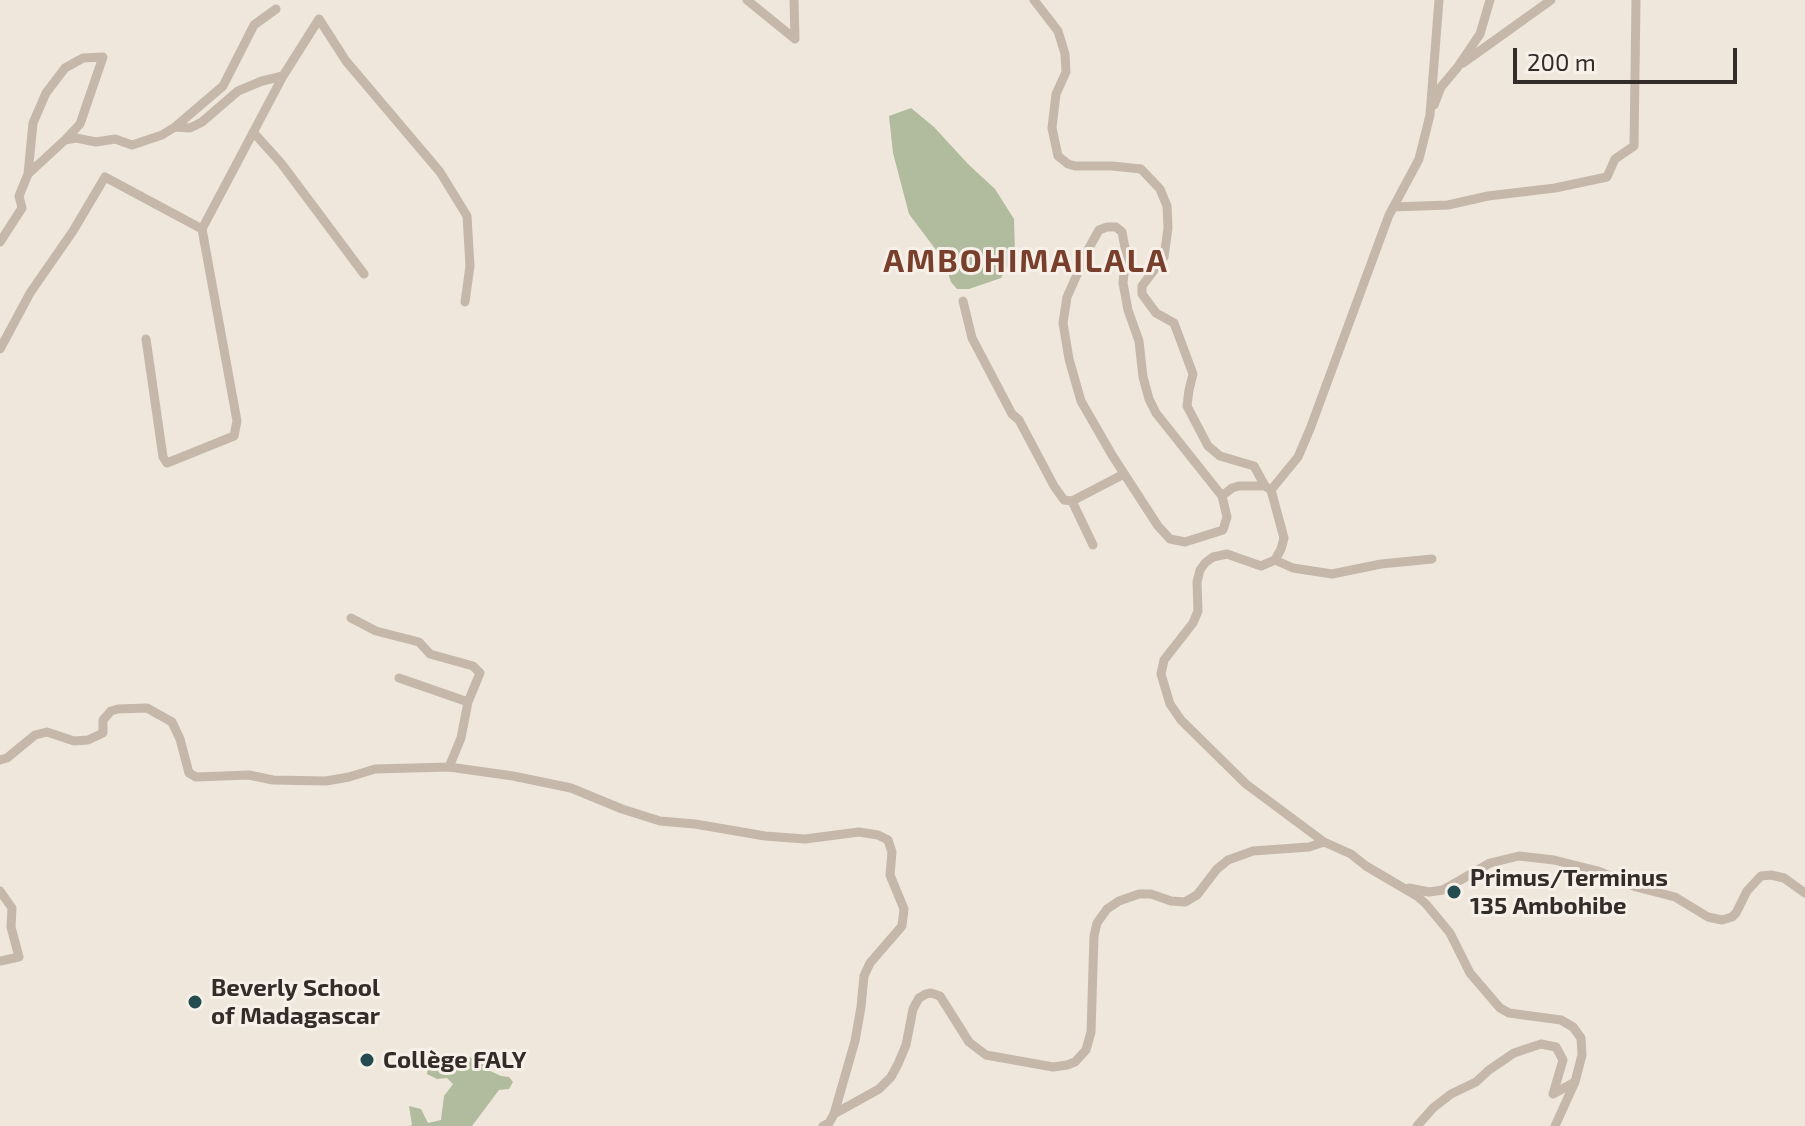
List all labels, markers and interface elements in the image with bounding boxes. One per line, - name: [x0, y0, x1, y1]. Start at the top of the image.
- scale bar: [1517, 32, 1741, 82]
- text: 200 m: [1527, 47, 1596, 76]
- district label: AMBOHIMAILALA: [883, 242, 1169, 280]
- place label: Primus/Terminus 135 Ambohibe: [1470, 864, 1668, 920]
- marker: Primus/Terminus 135 Ambohibe: [1445, 883, 1463, 901]
- place label: Beverly School of Madagascar: [211, 974, 380, 1030]
- marker: Beverly School of Madagascar: [186, 993, 204, 1011]
- place label: Collège FALY: [383, 1046, 526, 1074]
- marker: Collège FALY: [358, 1051, 376, 1069]

